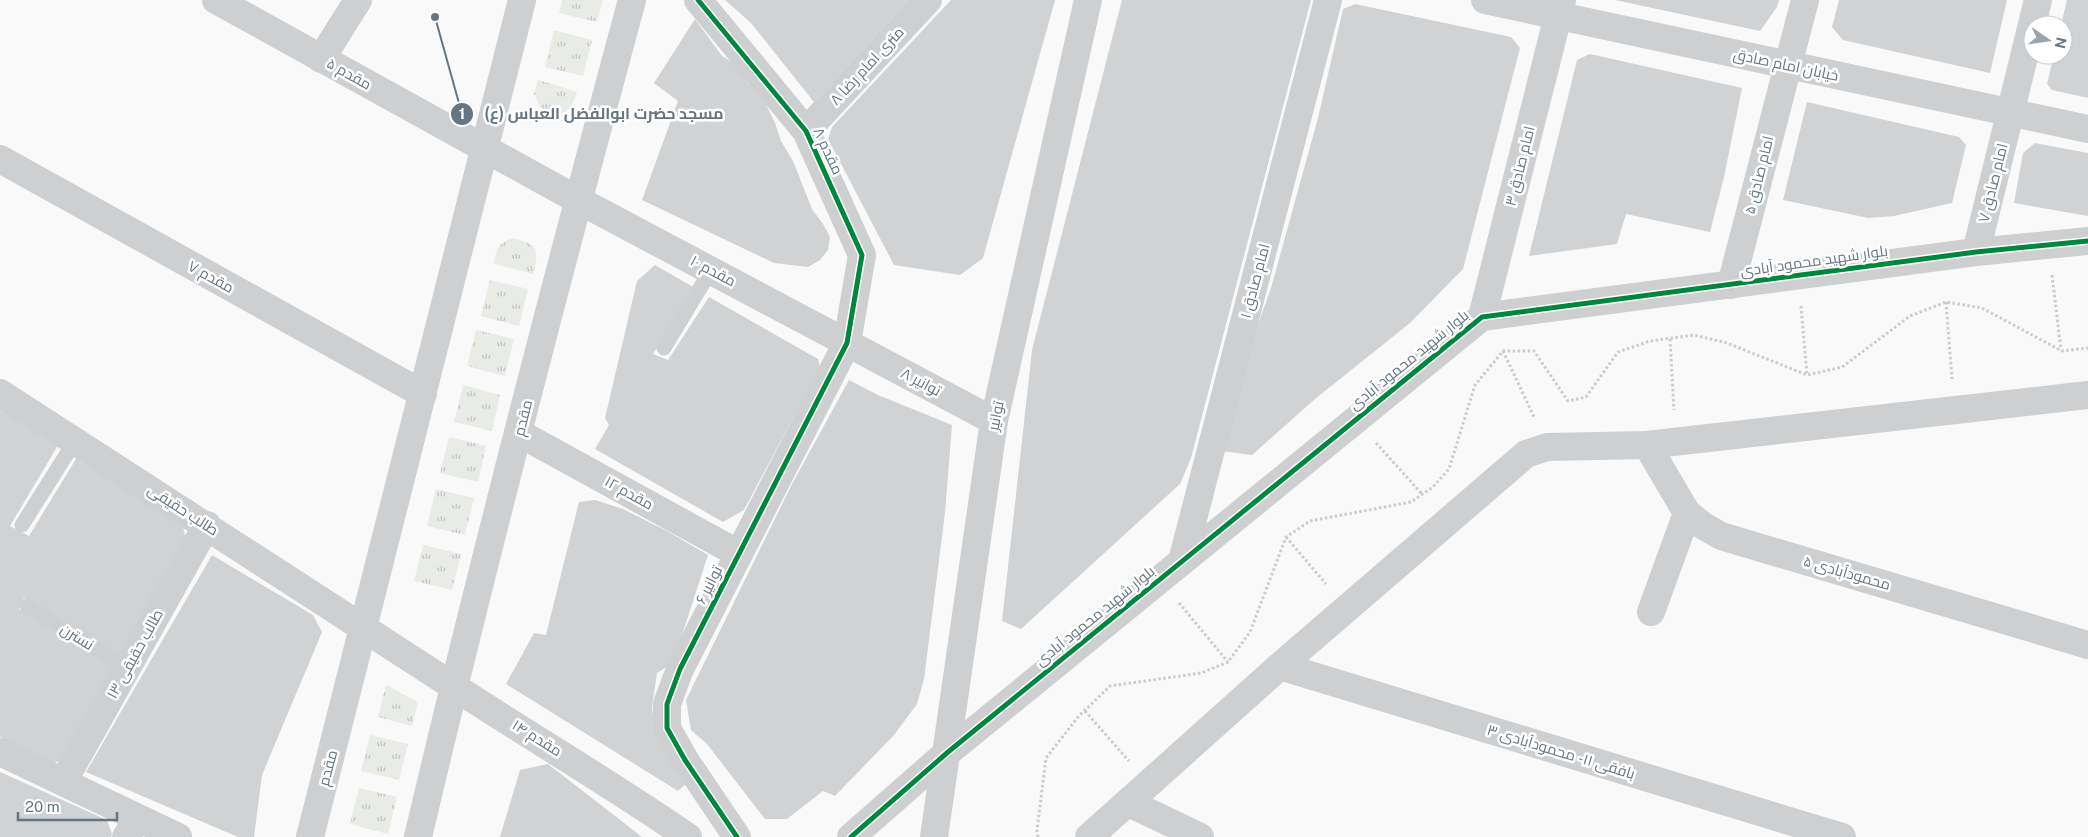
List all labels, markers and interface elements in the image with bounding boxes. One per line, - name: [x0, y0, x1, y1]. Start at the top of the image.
- north arrow: [2023, 15, 2073, 65]
- street label: ۸ متری امام رضا: [826, 23, 909, 110]
- text: N: [2052, 36, 2070, 50]
- street label: خیابان امام صادق: [1731, 45, 1840, 86]
- street label: مقدم ۵: [323, 54, 375, 94]
- callout: مسجد حضرت ابوالفضل العباس (ع): [449, 98, 733, 129]
- text: مسجد حضرت ابوالفضل العباس (ع): [484, 104, 724, 124]
- text: 1: [459, 105, 465, 122]
- street label: امام صادق ۳: [1501, 124, 1540, 208]
- street label: مقدم ۸: [808, 125, 847, 178]
- street label: امام صادق ۵: [1741, 134, 1778, 216]
- street label: امام صادق ۷: [1974, 141, 2013, 225]
- street label: امام صادق ۱: [1236, 242, 1275, 320]
- street label: بلوار شهید محمود آبادی: [1739, 242, 1889, 281]
- street label: مقدم ۱۰: [687, 252, 739, 291]
- street label: مقدم ۷: [184, 257, 237, 298]
- street label: بلوار شهید محمود آبادی: [1346, 306, 1473, 415]
- street label: توانیر ۸: [898, 364, 944, 400]
- street label: مقدم: [510, 398, 537, 438]
- street label: توانیر: [984, 400, 1008, 433]
- street label: مقدم ۱۲: [601, 472, 656, 515]
- street label: طالب حقیقی: [144, 480, 222, 540]
- street label: محمودآبادی ۵: [1801, 552, 1893, 595]
- street label: بلوار شهید محمود آبادی: [1032, 562, 1159, 671]
- street label: توانیر ۶: [692, 563, 726, 607]
- street label: طالب حقیقی ۱۳: [103, 606, 168, 702]
- street label: نسترن: [57, 620, 97, 655]
- street label: مقدم ۱۴: [508, 716, 565, 761]
- street label: بافقی ۱۱ - محمودآبادی ۳: [1485, 721, 1637, 784]
- street label: مقدم: [315, 748, 342, 788]
- scale bar: [18, 790, 116, 822]
- text: 20 m: [25, 798, 60, 815]

